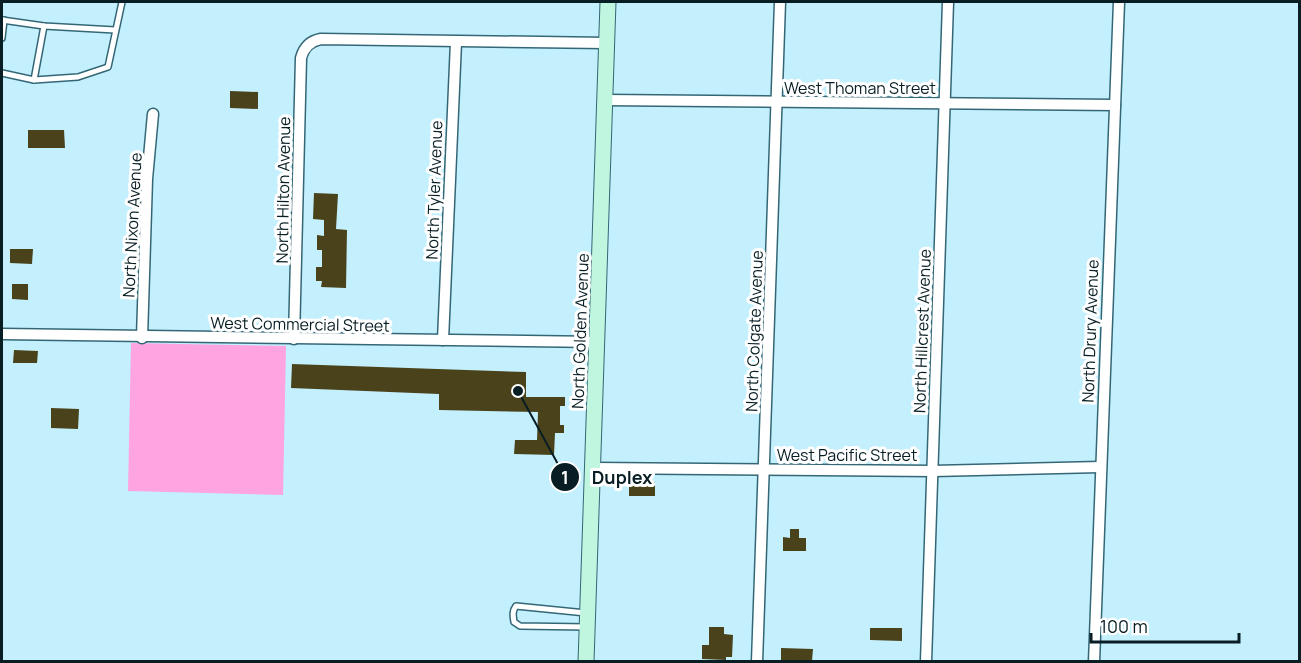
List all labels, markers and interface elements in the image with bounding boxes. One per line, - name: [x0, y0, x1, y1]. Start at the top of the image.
- street label: West Thoman Street: [784, 77, 936, 99]
- street label: North Hilton Avenue: [271, 116, 295, 264]
- street label: North Tyler Avenue: [421, 120, 447, 260]
- street label: North Nixon Avenue: [117, 152, 147, 298]
- street label: North Hillcrest Avenue: [908, 249, 936, 413]
- street label: North Colgate Avenue: [740, 250, 768, 412]
- street label: North Golden Avenue: [566, 253, 594, 409]
- street label: North Drury Avenue: [1077, 259, 1103, 403]
- street label: West Commercial Street: [210, 311, 390, 337]
- street label: West Pacific Street: [777, 444, 917, 466]
- callout: Duplex: [550, 459, 664, 495]
- text: 1: [561, 465, 569, 489]
- text: Duplex: [592, 465, 652, 489]
- scale bar: [1091, 606, 1240, 644]
- text: 100 m: [1100, 614, 1148, 638]

